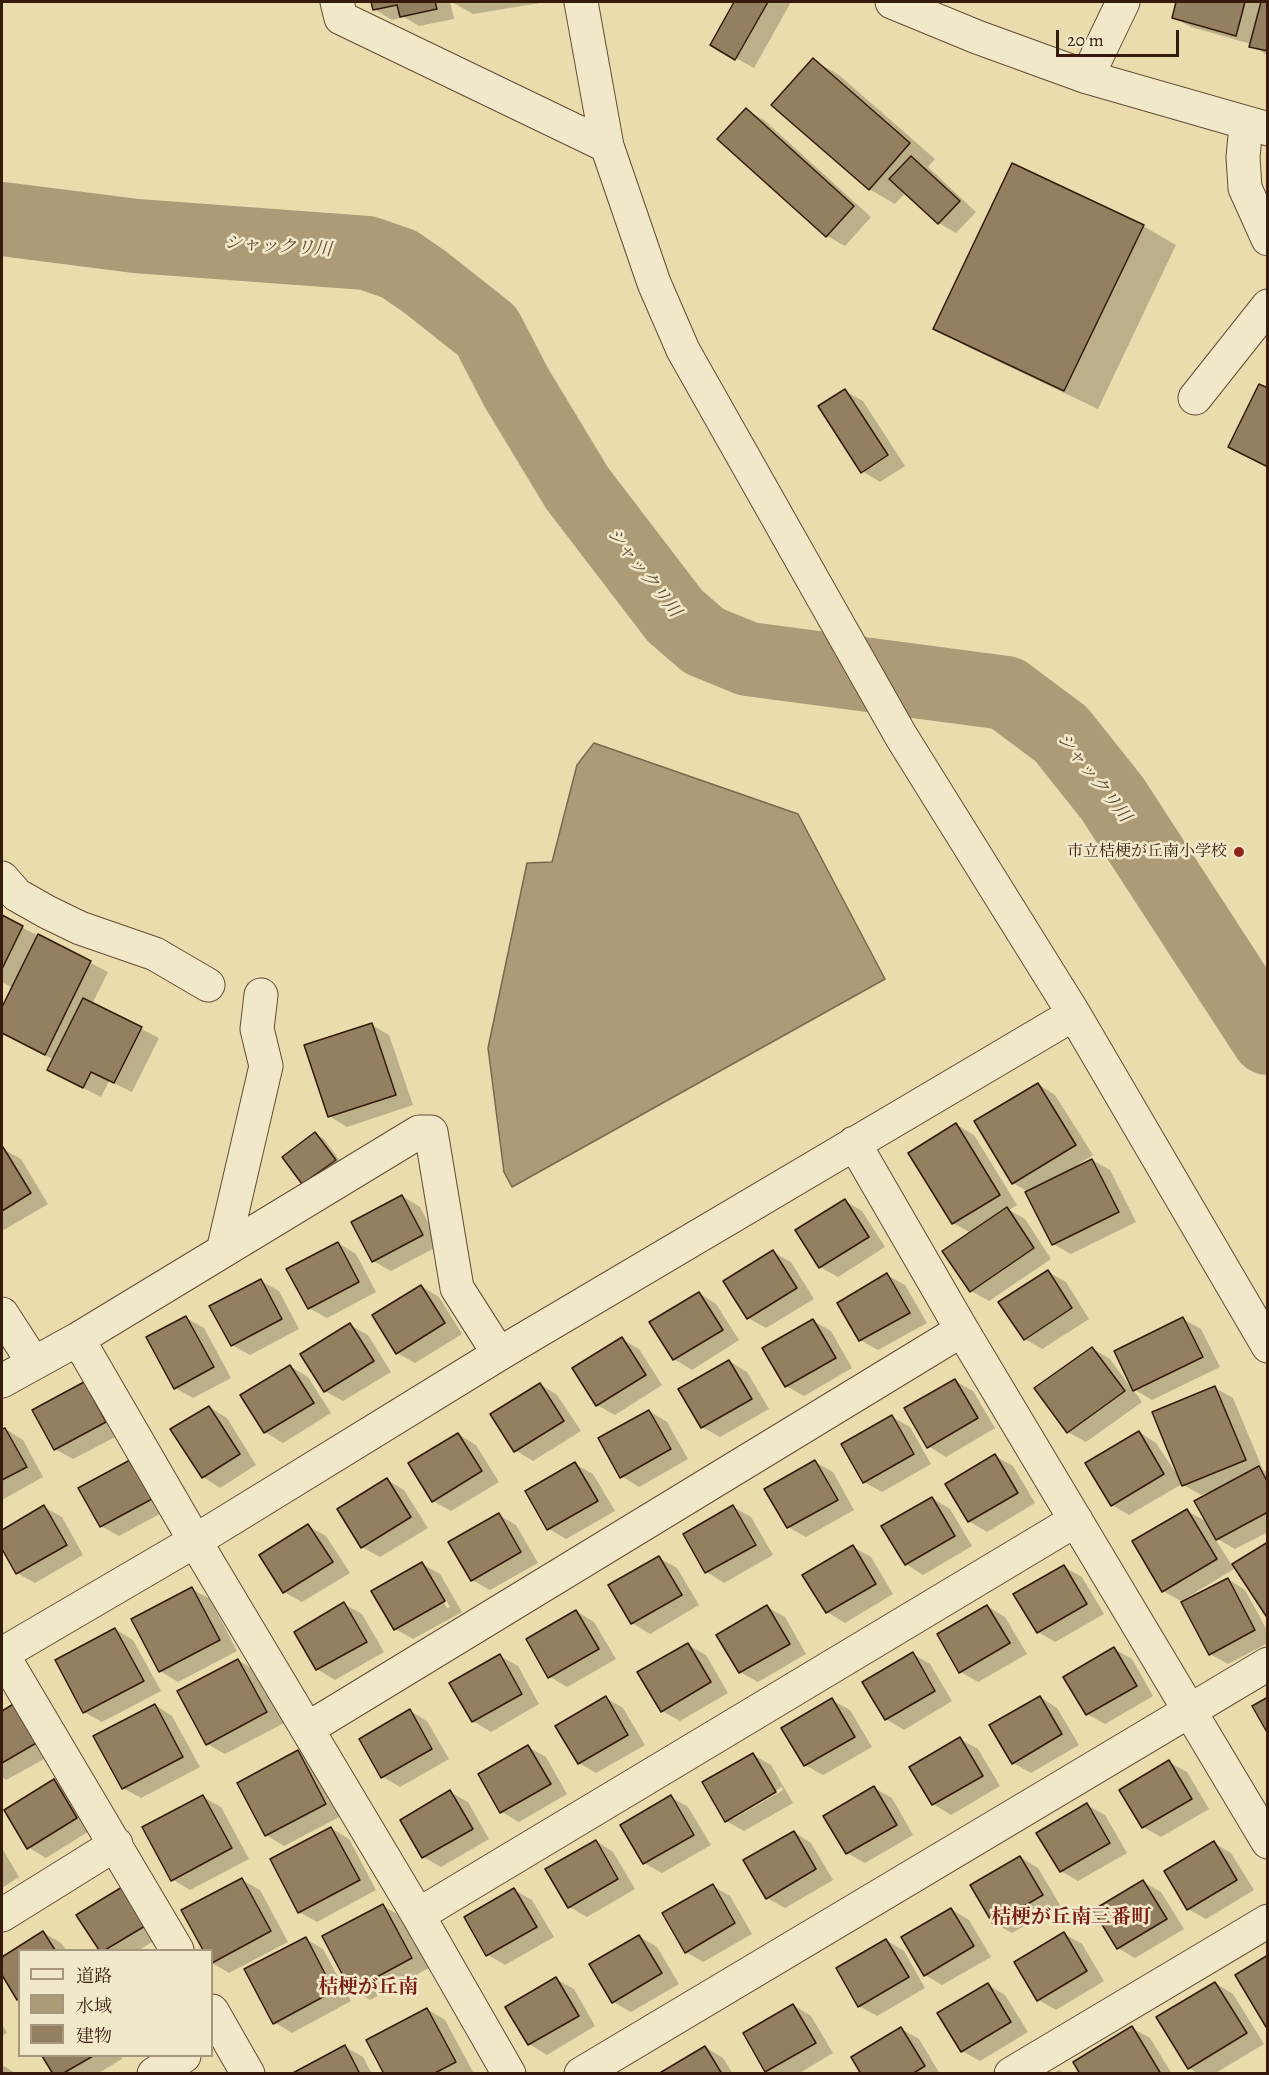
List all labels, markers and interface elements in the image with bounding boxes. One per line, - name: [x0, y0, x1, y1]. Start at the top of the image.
- scale bar: [1059, 18, 1182, 56]
- text: 20 m: [1067, 28, 1104, 52]
- water label: シャックリ川: [223, 232, 333, 262]
- water label: シャックリ川: [601, 524, 685, 622]
- water label: シャックリ川: [1051, 729, 1135, 827]
- place label: 市立桔梗が丘南小学校: [1067, 842, 1227, 862]
- marker: 市立桔梗が丘南小学校: [1232, 845, 1246, 859]
- district label: 桔梗が丘南三番町: [991, 1906, 1151, 1930]
- legend: [18, 1949, 213, 2057]
- text: 道路: [76, 1964, 112, 1988]
- district label: 桔梗が丘南: [318, 1976, 418, 2000]
- text: 水域: [76, 1994, 112, 2018]
- text: 建物: [76, 2024, 112, 2048]

